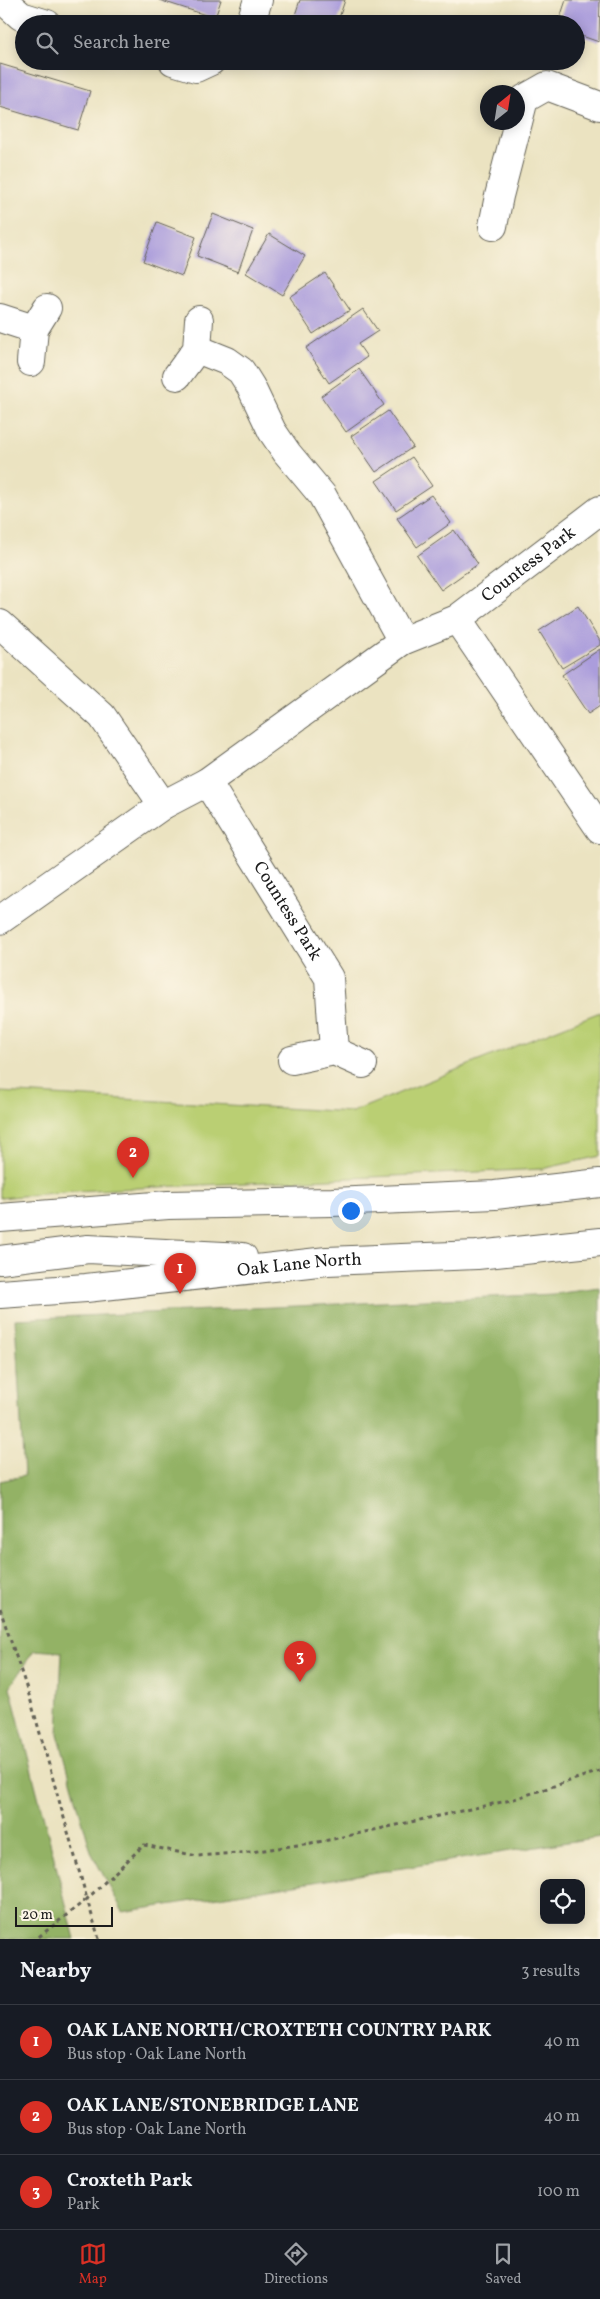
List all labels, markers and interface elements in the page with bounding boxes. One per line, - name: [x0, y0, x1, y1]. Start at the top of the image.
- search box: [15, 15, 585, 70]
- icon: search: [33, 29, 61, 57]
- text: Search here: [73, 30, 170, 56]
- north arrow: [480, 85, 525, 130]
- street label: Countess Park: [476, 520, 581, 609]
- street label: Countess Park: [247, 857, 328, 966]
- pin: 2: [117, 1137, 149, 1178]
- your location: [338, 1198, 364, 1224]
- street label: Oak Lane North: [236, 1247, 363, 1283]
- pin: 1: [164, 1253, 196, 1294]
- pin: 3: [284, 1641, 316, 1682]
- map controls: [540, 1879, 585, 1924]
- button: locate: [540, 1879, 585, 1924]
- scale bar: [15, 1904, 112, 1927]
- text: 20 m: [22, 1906, 53, 1925]
- text: Nearby: [20, 1957, 91, 1986]
- text: 3 results: [521, 1961, 580, 1983]
- text: OAK LANE NORTH/CROXTETH COUNTRY PARK: [67, 2018, 492, 2044]
- text: 1: [33, 2031, 39, 2053]
- text: 40 m: [544, 2031, 580, 2053]
- text: Bus stop · Oak Lane North: [67, 2044, 247, 2066]
- text: OAK LANE/STONEBRIDGE LANE: [67, 2093, 359, 2119]
- text: 2: [32, 2106, 40, 2128]
- text: 40 m: [544, 2106, 580, 2128]
- text: Bus stop · Oak Lane North: [67, 2119, 247, 2141]
- text: Croxteth Park: [67, 2168, 193, 2194]
- text: 3: [32, 2181, 40, 2203]
- text: 100 m: [537, 2181, 580, 2203]
- text: Park: [67, 2194, 100, 2216]
- tab: Map: [79, 2240, 107, 2289]
- tab: Directions: [264, 2240, 328, 2289]
- tab: Saved: [485, 2240, 521, 2289]

